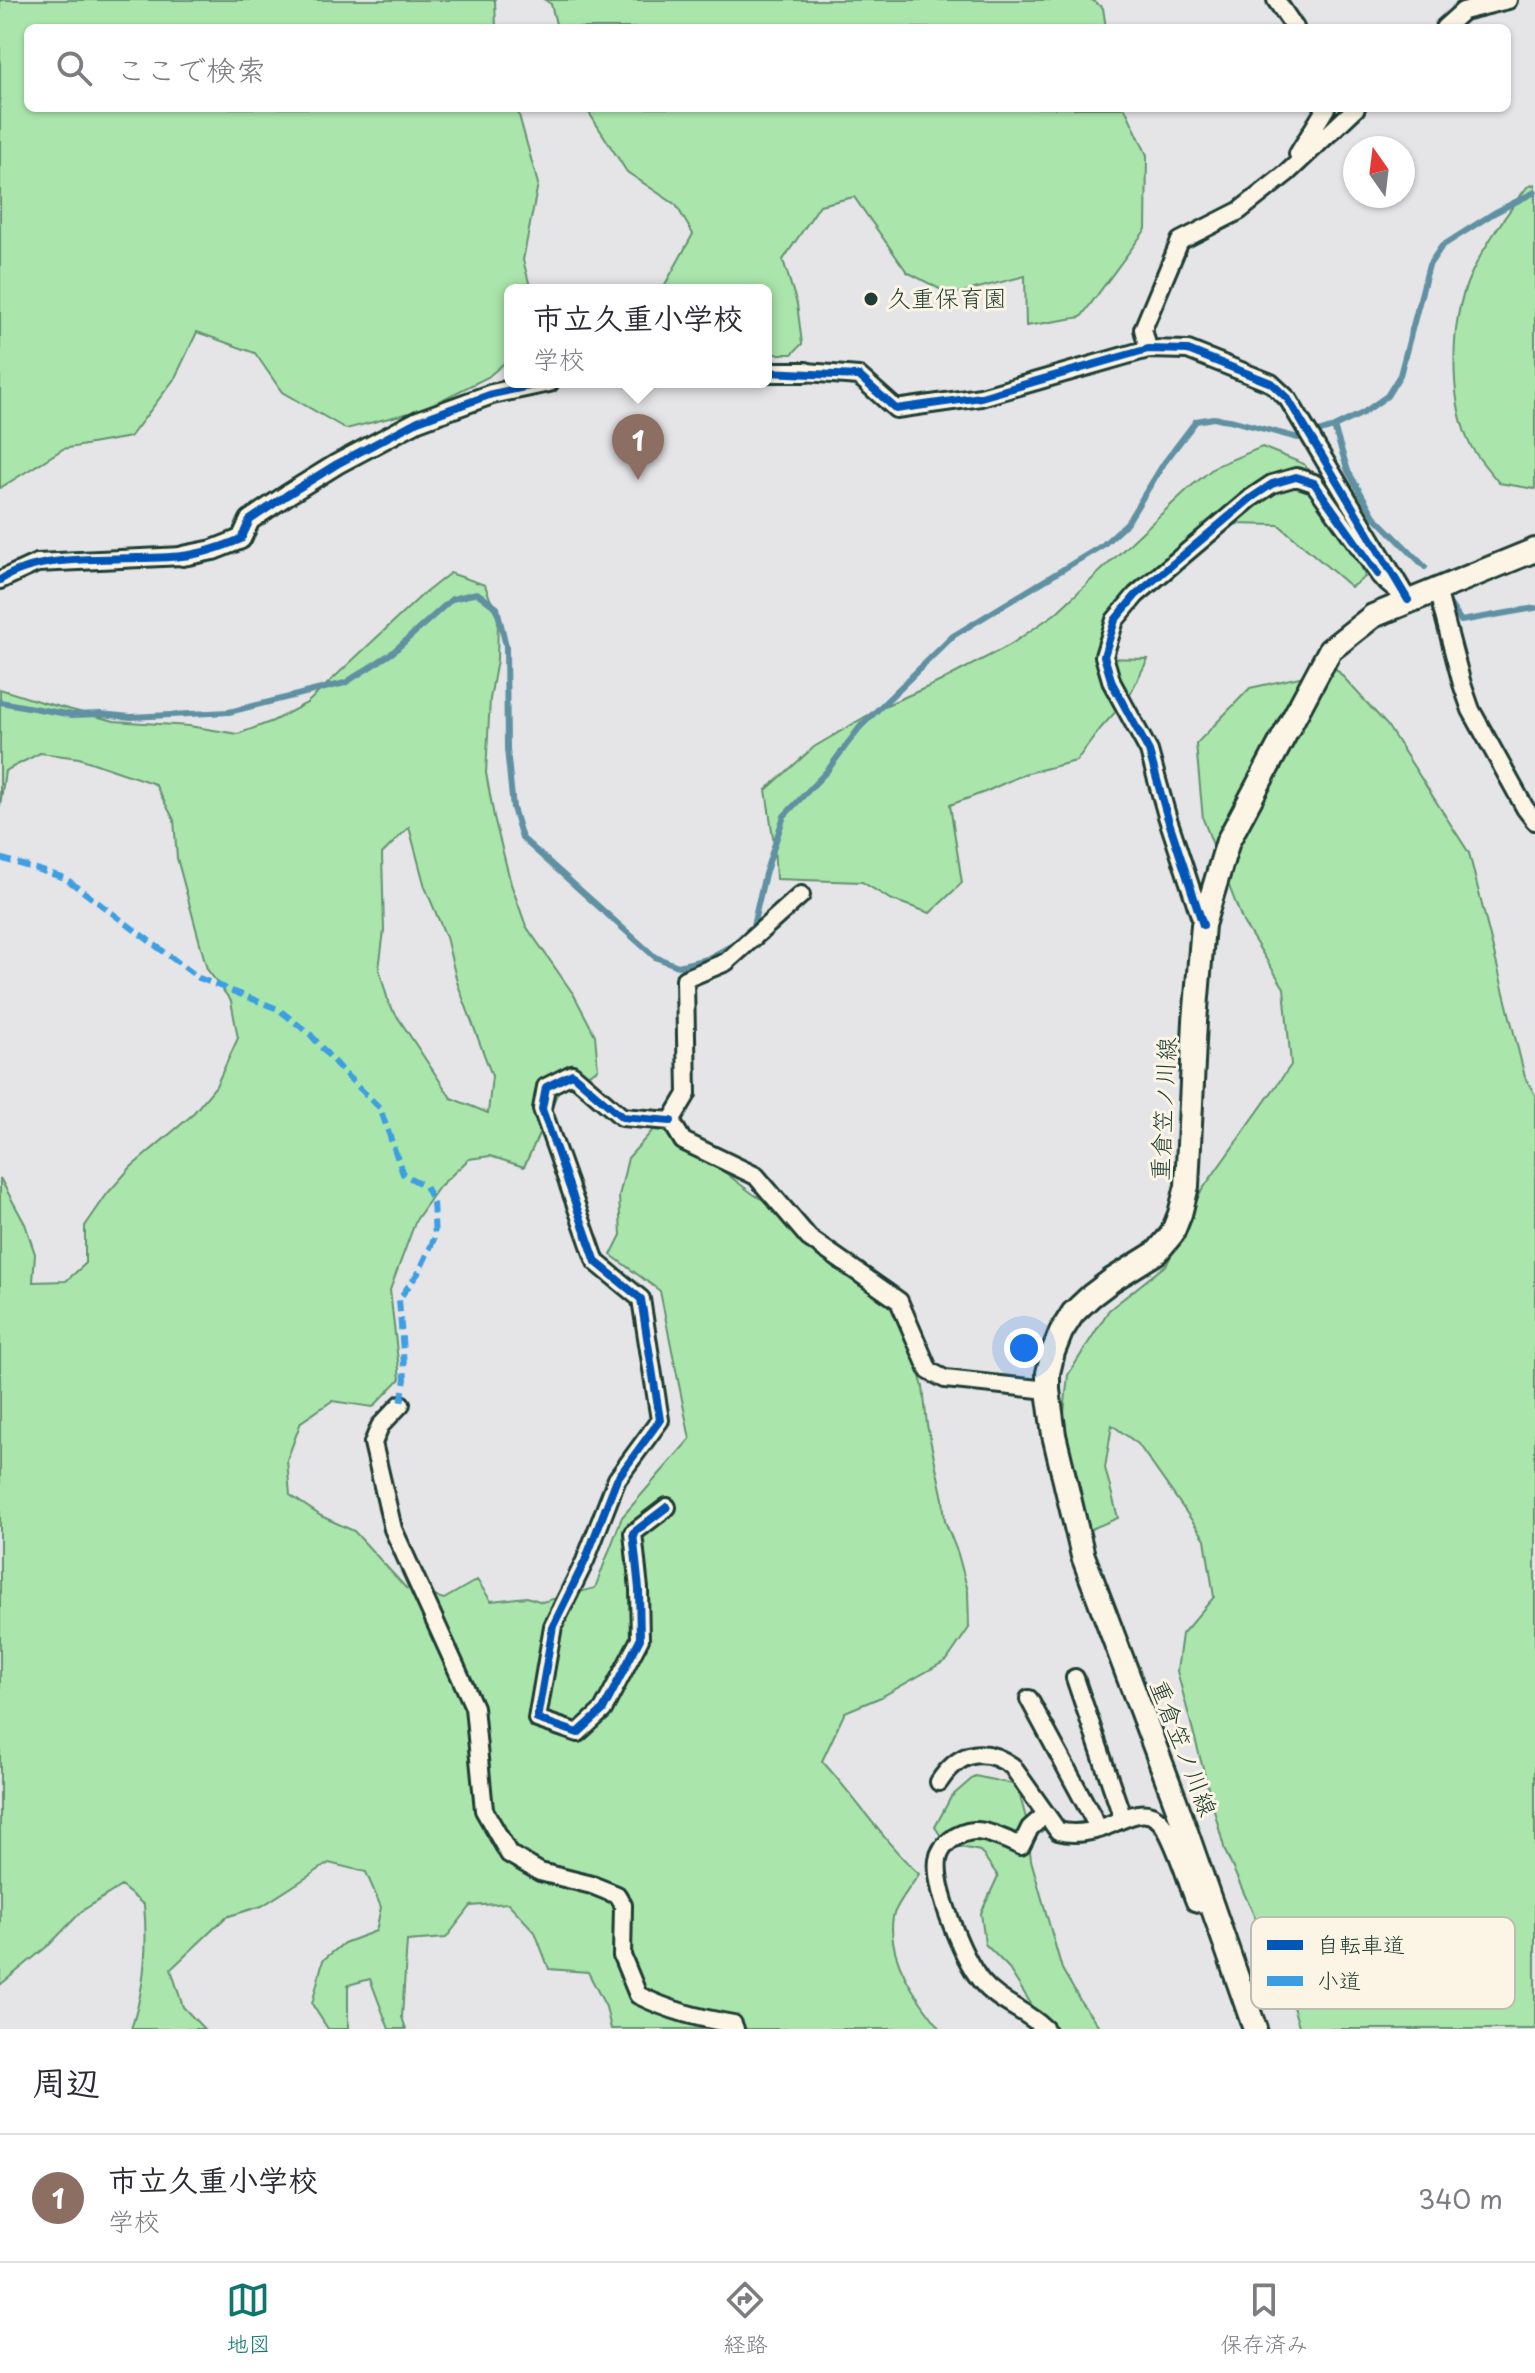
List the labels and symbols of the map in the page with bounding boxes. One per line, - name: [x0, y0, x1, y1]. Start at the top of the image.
- north arrow: [1343, 136, 1415, 208]
- place label: 久重保育園: [887, 279, 1007, 315]
- marker: 久重保育園: [862, 290, 880, 308]
- pin: 1: [612, 414, 664, 480]
- street label: 重倉笠ノ川線: [1140, 1036, 1184, 1182]
- your location: [1004, 1328, 1044, 1368]
- street label: 重倉笠ノ川線: [1142, 1674, 1227, 1821]
- legend: [1251, 1917, 1515, 2009]
- text: 自転車道: [1317, 1927, 1405, 1960]
- text: 小道: [1317, 1963, 1361, 1996]

